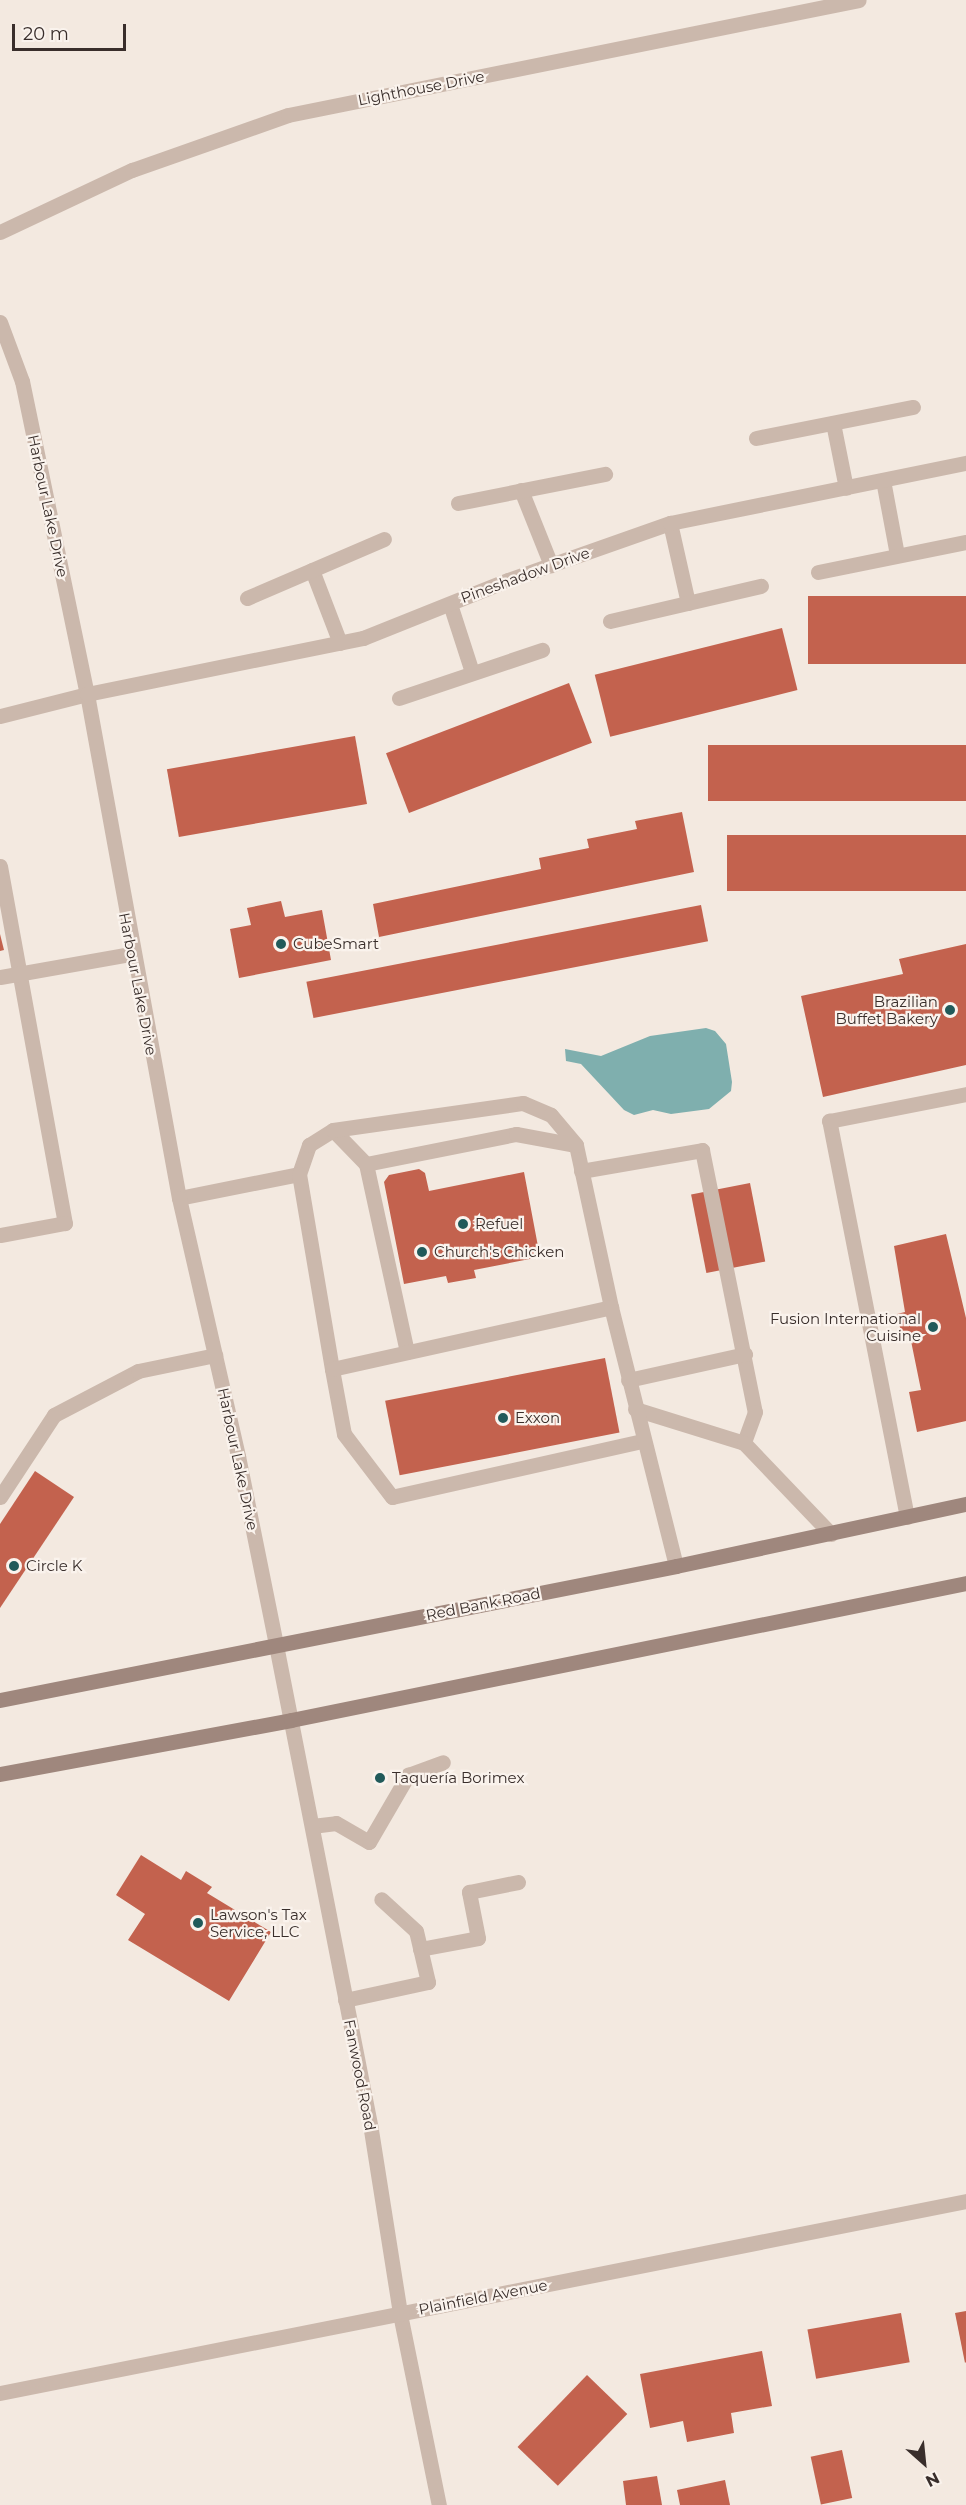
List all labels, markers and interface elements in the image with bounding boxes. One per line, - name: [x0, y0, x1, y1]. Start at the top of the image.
- scale bar: [15, 12, 129, 50]
- text: 20 m: [23, 23, 69, 45]
- street label: Lighthouse Drive: [356, 67, 486, 109]
- street label: Harbour Lake Drive: [24, 433, 72, 579]
- street label: Pineshadow Drive: [458, 543, 592, 607]
- street label: Harbour Lake Drive: [115, 911, 161, 1057]
- place label: CubeSmart: [293, 935, 379, 953]
- marker: CubeSmart: [274, 937, 288, 951]
- place label: Brazilian Buffet Bakery: [836, 992, 938, 1027]
- marker: Brazilian Buffet Bakery: [943, 1003, 957, 1017]
- place label: Refuel: [475, 1215, 523, 1233]
- marker: Refuel: [456, 1217, 470, 1231]
- place label: Church's Chicken: [434, 1243, 564, 1261]
- marker: Church's Chicken: [415, 1245, 429, 1259]
- place label: Fusion International Cuisine: [770, 1309, 921, 1344]
- marker: Fusion International Cuisine: [926, 1320, 940, 1334]
- street label: Harbour Lake Drive: [214, 1386, 262, 1532]
- place label: Exxon: [515, 1409, 560, 1427]
- marker: Exxon: [496, 1411, 510, 1425]
- place label: Circle K: [26, 1557, 83, 1575]
- marker: Circle K: [7, 1559, 21, 1573]
- street label: Red Bank Road: [424, 1584, 542, 1624]
- place label: Taquería Borimex: [392, 1769, 524, 1787]
- marker: Taquería Borimex: [373, 1771, 387, 1785]
- place label: Lawson's Tax Service, LLC: [210, 1905, 307, 1940]
- marker: Lawson's Tax Service, LLC: [191, 1916, 205, 1930]
- street label: Fanwood Road: [340, 2018, 380, 2132]
- street label: Plainfield Avenue: [417, 2276, 549, 2318]
- north arrow: [894, 2433, 954, 2493]
- text: N: [922, 2468, 942, 2491]

